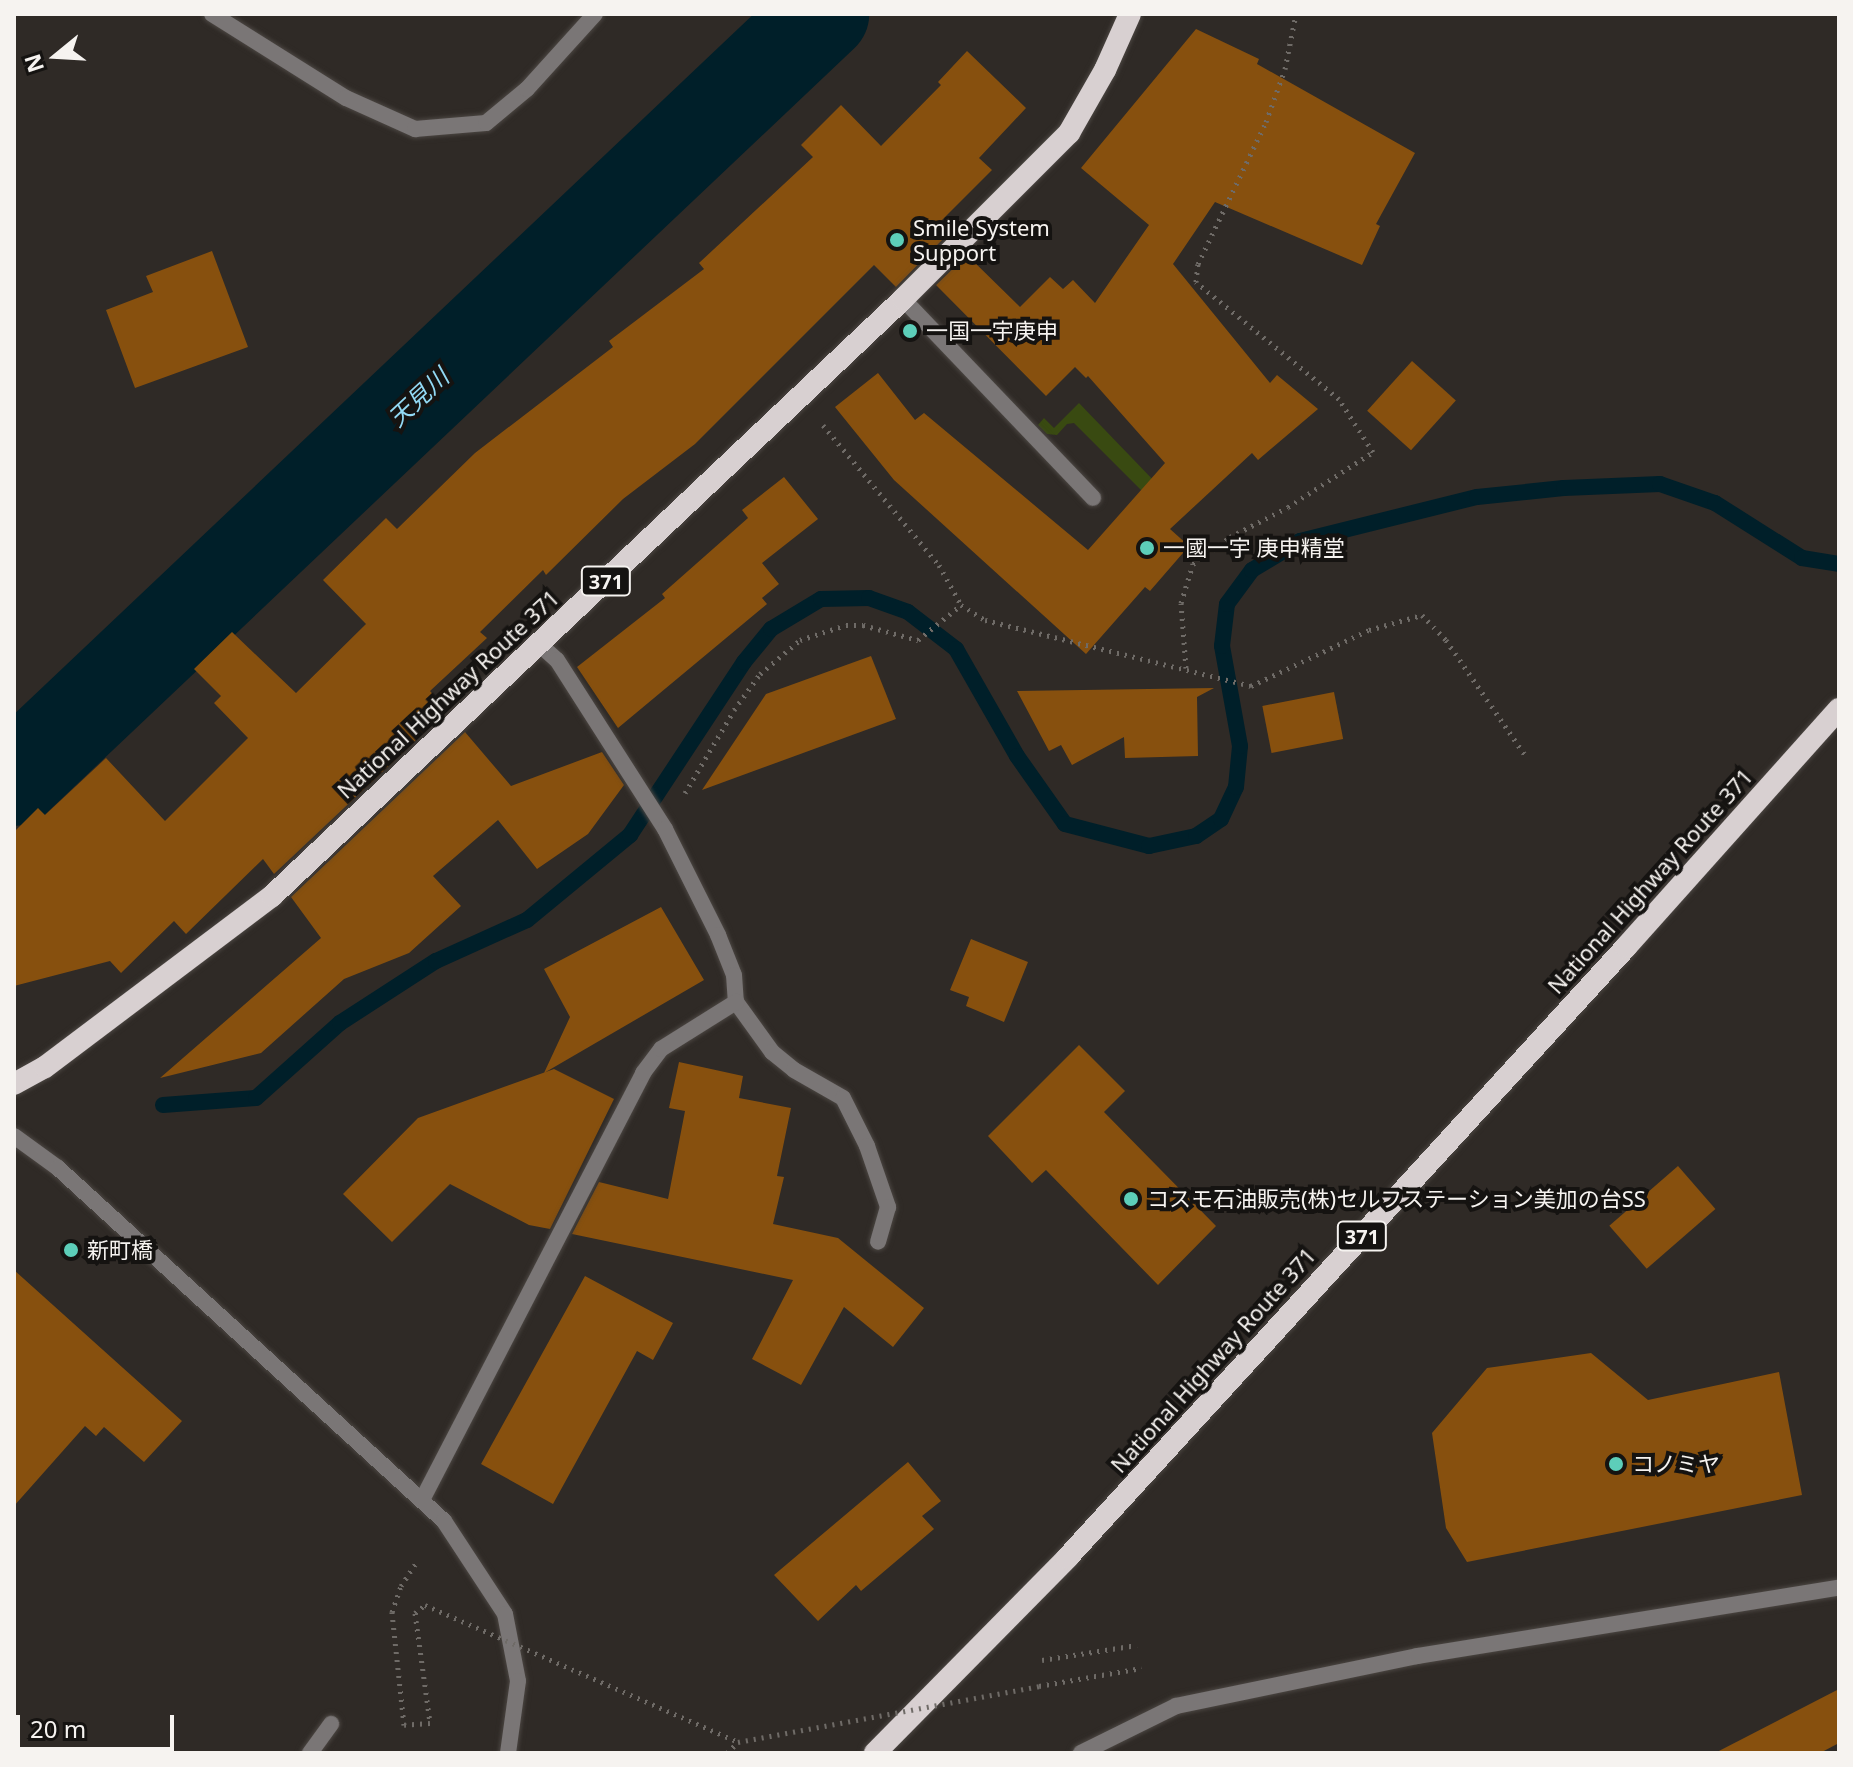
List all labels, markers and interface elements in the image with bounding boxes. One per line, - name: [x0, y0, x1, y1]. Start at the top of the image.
- north arrow: [16, 16, 96, 96]
- text: N: [16, 50, 50, 77]
- place label: Smile System Support: [913, 214, 1050, 266]
- marker: Smile System Support: [888, 231, 906, 249]
- place label: 一国一宇庚申: [926, 318, 1058, 344]
- marker: 一国一宇庚申: [901, 322, 919, 340]
- water label: 天見川: [382, 362, 454, 432]
- place label: 一國一宇 庚申精堂: [1163, 535, 1345, 561]
- marker: 一國一宇 庚申精堂: [1138, 539, 1156, 557]
- road number: 371: [580, 565, 632, 597]
- street label: National Highway Route 371: [332, 584, 564, 804]
- street label: National Highway Route 371: [1542, 763, 1758, 999]
- place label: コスモ石油販売(株)セルフステーション美加の台SS: [1147, 1186, 1646, 1212]
- marker: コスモ石油販売(株)セルフステーション美加の台SS: [1122, 1190, 1140, 1208]
- road number: 371: [1336, 1220, 1388, 1252]
- place label: 新町橋: [87, 1237, 153, 1263]
- marker: 新町橋: [62, 1241, 80, 1259]
- street label: National Highway Route 371: [1105, 1242, 1321, 1478]
- place label: コノミヤ: [1632, 1451, 1720, 1477]
- marker: コノミヤ: [1607, 1455, 1625, 1473]
- scale bar: [20, 1699, 178, 1749]
- text: 20 m: [30, 1712, 86, 1745]

